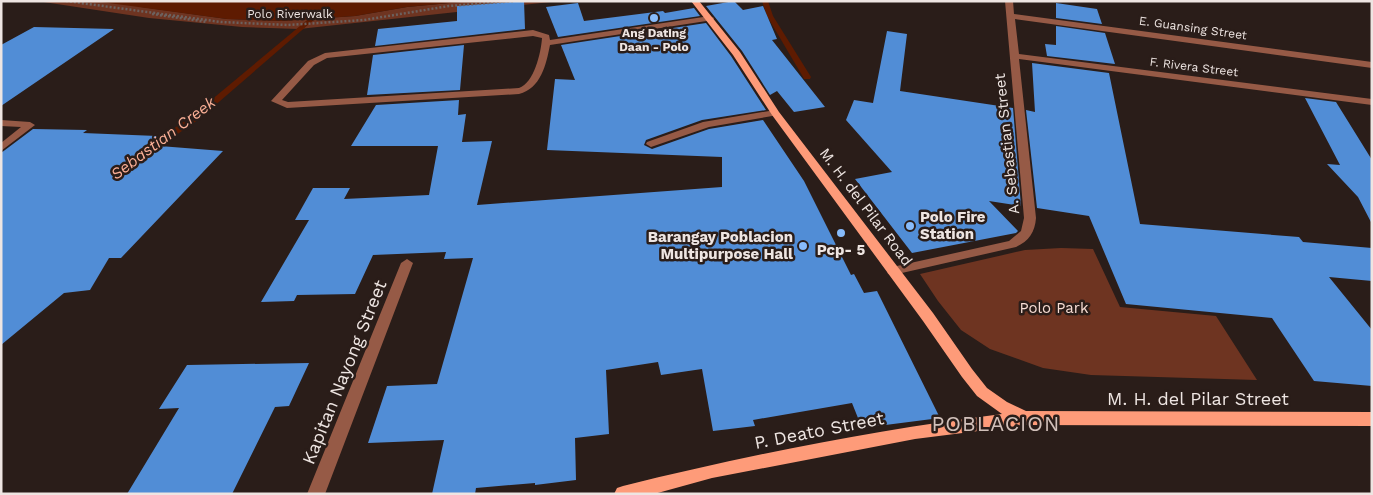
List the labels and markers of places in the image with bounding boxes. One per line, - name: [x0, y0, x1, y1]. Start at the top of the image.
- marker: Ang Dating Daan - Polo: [648, 12, 660, 24]
- place label: Ang Dating Daan - Polo: [619, 26, 689, 54]
- place label: Polo Fire Station: [920, 208, 986, 243]
- marker: Polo Fire Station: [904, 220, 916, 232]
- marker: Pcp- 5: [835, 227, 847, 239]
- place label: Barangay Poblacion Multipurpose Hall: [648, 228, 793, 263]
- marker: Barangay Poblacion Multipurpose Hall: [797, 240, 809, 252]
- place label: Pcp- 5: [817, 241, 866, 259]

